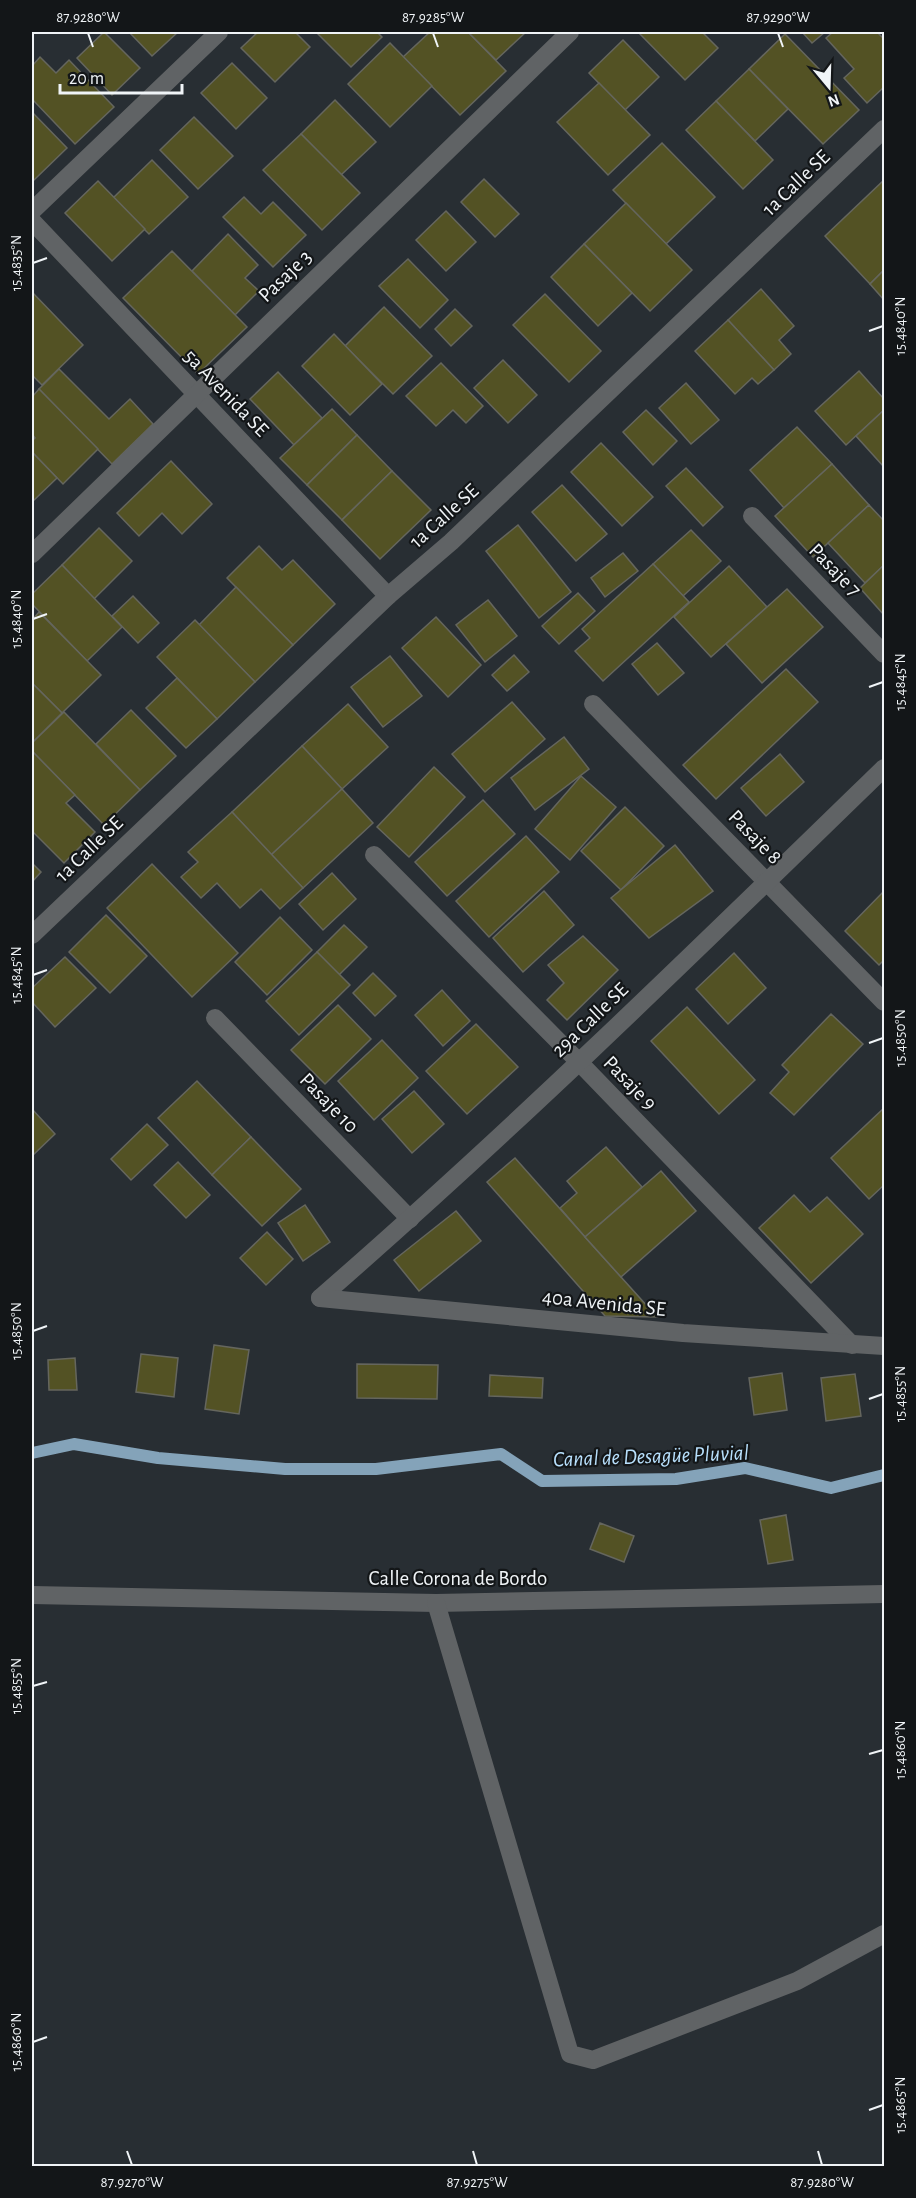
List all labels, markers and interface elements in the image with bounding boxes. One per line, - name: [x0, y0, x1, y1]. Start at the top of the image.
- text: 87.9280°W: [56, 10, 120, 25]
- text: 87.9285°W: [402, 10, 465, 25]
- text: 87.9290°W: [746, 10, 810, 25]
- scale bar: [60, 57, 182, 95]
- north arrow: [799, 57, 859, 117]
- text: 20 m: [69, 70, 104, 88]
- text: N: [826, 91, 841, 110]
- street label: 1a Calle SE: [758, 146, 834, 220]
- text: 15.4835°N: [9, 235, 24, 291]
- street label: Pasaje 3: [254, 246, 316, 306]
- text: 15.4840°N: [893, 297, 908, 355]
- street label: 5a Avenida SE: [180, 345, 272, 441]
- street label: 1a Calle SE: [406, 480, 482, 552]
- street label: Pasaje 7: [805, 539, 865, 601]
- text: 15.4840°N: [9, 590, 24, 648]
- text: 15.4845°N: [893, 653, 908, 711]
- street label: Pasaje 8: [724, 806, 786, 868]
- street label: 1a Calle SE: [51, 812, 127, 886]
- text: 15.4845°N: [9, 946, 24, 1004]
- street label: 29a Calle SE: [548, 979, 632, 1061]
- text: 15.4850°N: [893, 1009, 908, 1067]
- street label: Pasaje 9: [599, 1052, 661, 1114]
- street label: Pasaje 10: [296, 1069, 362, 1137]
- street label: 40a Avenida SE: [541, 1286, 667, 1320]
- text: 15.4850°N: [9, 1302, 24, 1360]
- text: 15.4855°N: [893, 1366, 908, 1422]
- water label: Canal de Desagüe Pluvial: [553, 1442, 749, 1470]
- street label: Calle Corona de Bordo: [369, 1568, 547, 1589]
- text: 15.4855°N: [9, 1658, 24, 1714]
- text: 15.4860°N: [893, 1721, 908, 1779]
- text: 15.4860°N: [9, 2013, 24, 2071]
- text: 15.4865°N: [893, 2076, 908, 2134]
- text: 87.9270°W: [101, 2175, 164, 2190]
- text: 87.9275°W: [446, 2175, 508, 2190]
- text: 87.9280°W: [790, 2175, 854, 2190]

